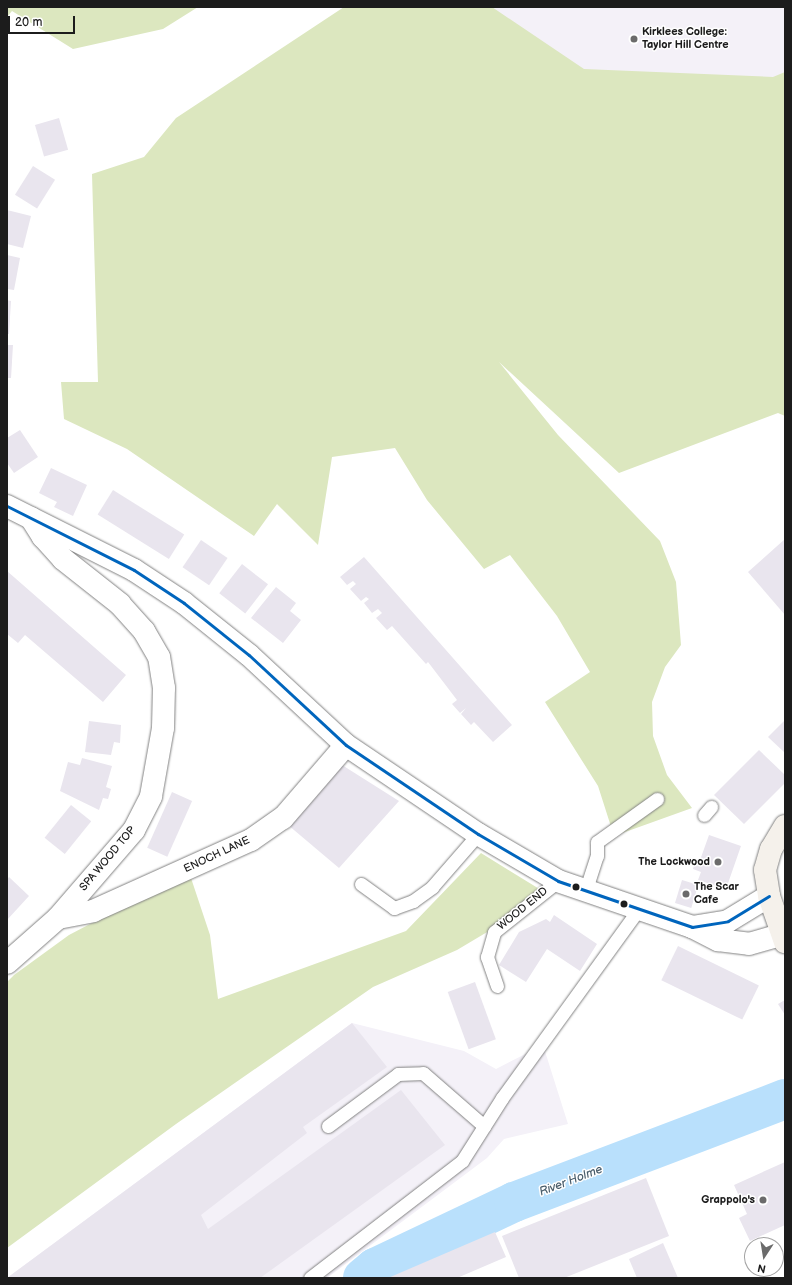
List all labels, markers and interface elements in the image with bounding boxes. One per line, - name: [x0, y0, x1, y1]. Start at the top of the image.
- scale bar: [10, 8, 77, 34]
- text: 20 m: [15, 15, 42, 30]
- place label: Kirklees College: Taylor Hill Centre: [642, 26, 729, 52]
- marker: Kirklees College: Taylor Hill Centre: [629, 34, 639, 44]
- street label: SPA WOOD TOP: [77, 824, 139, 894]
- street label: ENOCH LANE: [182, 834, 252, 876]
- place label: The Lockwood: [638, 855, 710, 869]
- marker: The Lockwood: [713, 857, 723, 867]
- place label: The Scar Cafe: [694, 881, 739, 907]
- unlabelled marker: [571, 882, 581, 892]
- street label: WOOD END: [495, 885, 551, 933]
- marker: The Scar Cafe: [681, 889, 691, 899]
- unlabelled marker: [619, 899, 629, 909]
- water label: River Holme: [537, 1162, 605, 1200]
- place label: Grappolo's: [701, 1193, 755, 1207]
- marker: Grappolo's: [758, 1195, 768, 1205]
- north arrow: [744, 1237, 784, 1277]
- text: N: [756, 1261, 767, 1275]

